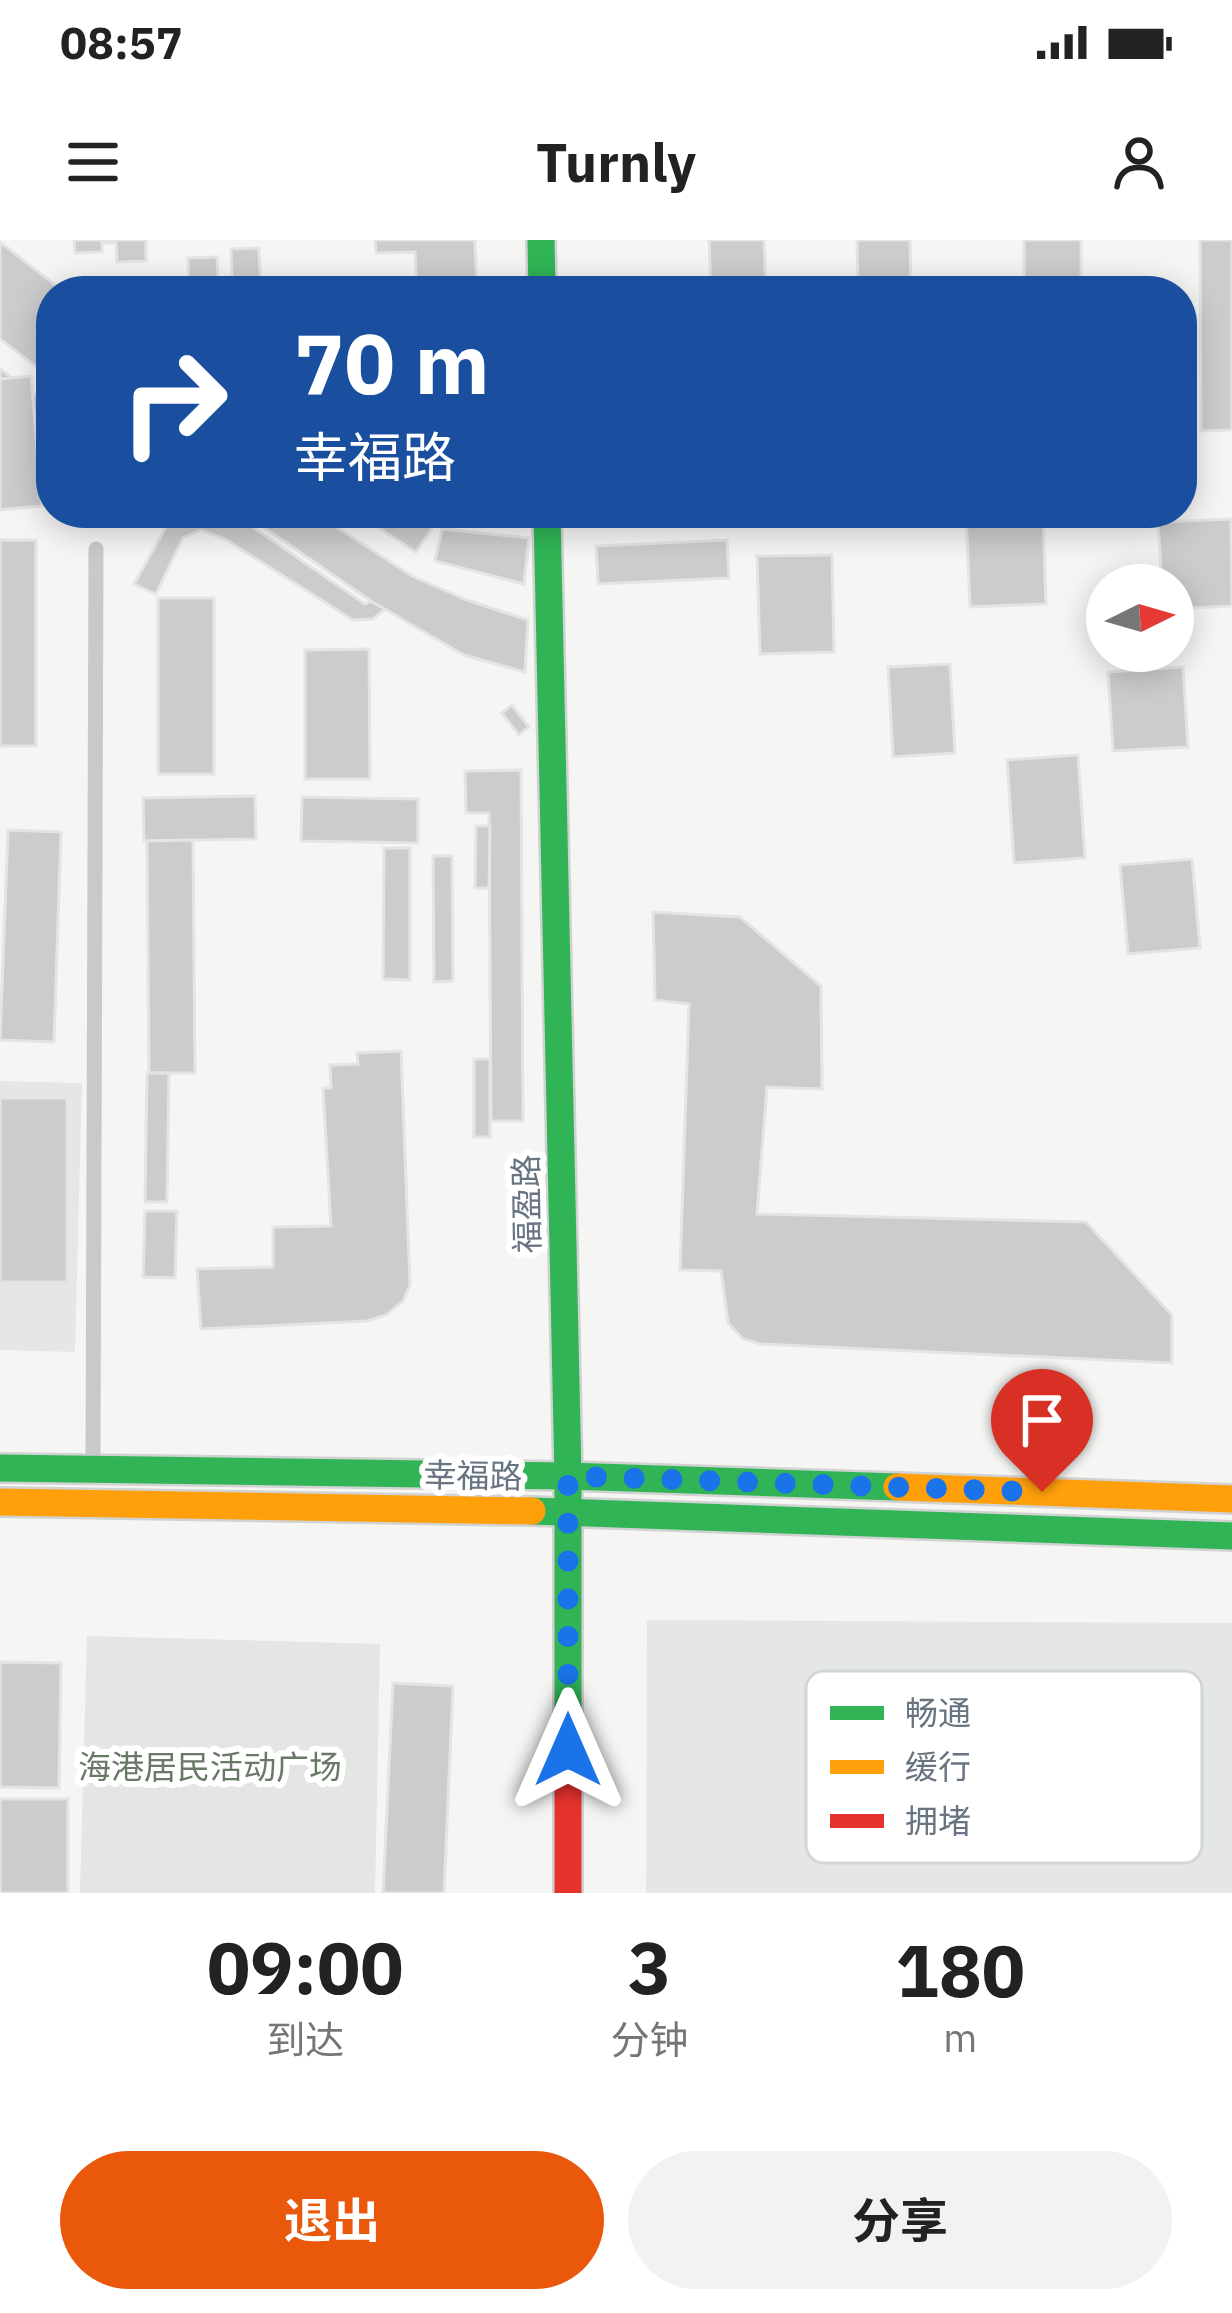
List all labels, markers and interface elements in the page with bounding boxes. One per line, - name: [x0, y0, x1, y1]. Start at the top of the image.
- text: 08:57: [60, 13, 183, 71]
- text: Turnly: [536, 127, 696, 197]
- icon: menu: [60, 129, 126, 195]
- icon: person: [1106, 129, 1172, 195]
- text: 70 m: [294, 308, 490, 417]
- icon: right: [96, 324, 252, 480]
- text: 幸福路: [294, 422, 456, 492]
- north arrow: [1086, 564, 1194, 672]
- map controls: [1086, 564, 1194, 672]
- street label: 福盈路: [504, 1154, 548, 1254]
- pin: [991, 1369, 1093, 1492]
- icon: arrive: [1009, 1387, 1075, 1453]
- street label: 幸福路: [423, 1453, 523, 1497]
- legend: [806, 1671, 1202, 1863]
- position arrow: [505, 1687, 631, 1813]
- text: 畅通: [905, 1691, 971, 1734]
- park label: 海港居民活动广场: [78, 1745, 342, 1788]
- text: 缓行: [905, 1745, 971, 1788]
- text: 拥堵: [905, 1799, 971, 1842]
- text: 09:00: [207, 1920, 404, 2014]
- text: 3: [628, 1920, 671, 2014]
- text: 180: [895, 1923, 1025, 2017]
- text: m: [943, 2012, 977, 2063]
- text: 到达: [266, 2014, 344, 2065]
- text: 分钟: [610, 2014, 688, 2065]
- button: 退出: [60, 2151, 604, 2289]
- button: 分享: [628, 2151, 1172, 2289]

